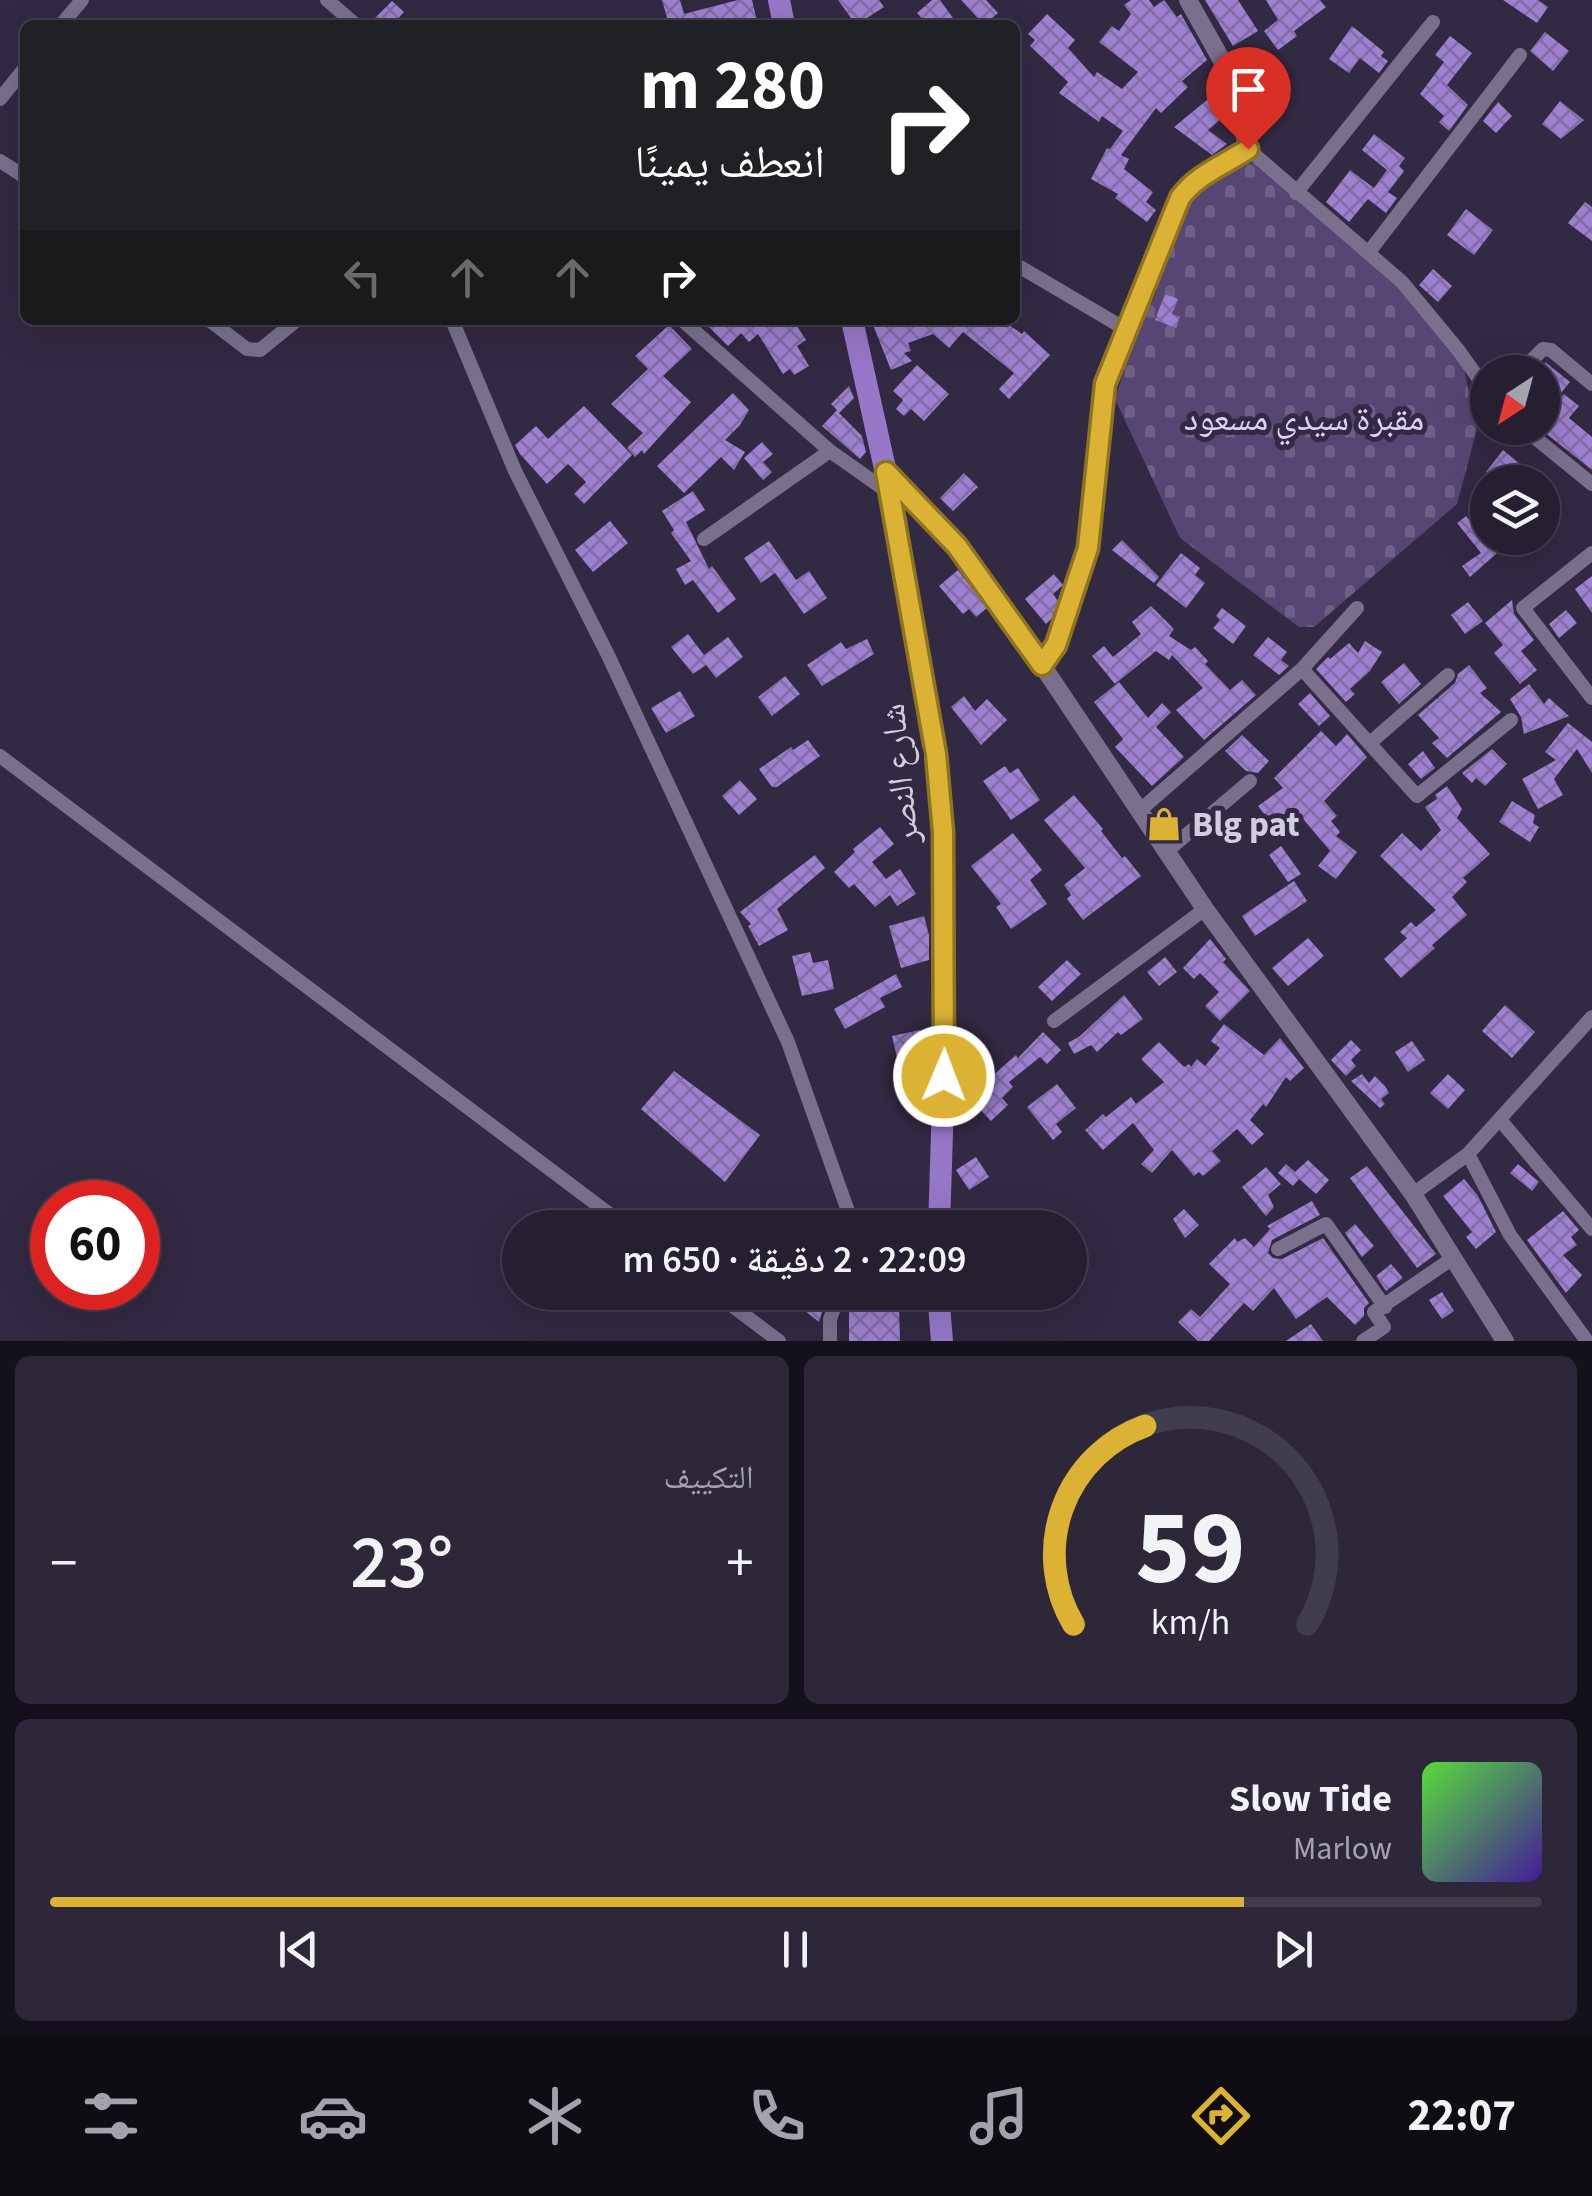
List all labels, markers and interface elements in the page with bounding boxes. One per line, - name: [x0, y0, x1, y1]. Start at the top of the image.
- text: 280 m: [640, 36, 825, 136]
- pin: [1206, 47, 1291, 150]
- icon: right: [860, 60, 990, 190]
- icon: arrive: [1221, 62, 1276, 117]
- text: انعطف يمينًا: [634, 131, 825, 195]
- icon: left: [335, 250, 390, 305]
- icon: ahead: [440, 250, 495, 305]
- icon: ahead: [545, 250, 600, 305]
- icon: right: [650, 250, 705, 305]
- north arrow: [1470, 355, 1560, 445]
- map controls: [1470, 355, 1560, 555]
- park label: مقبرة سيدي مسعود: [1184, 394, 1424, 446]
- button: layers: [1470, 465, 1560, 555]
- street label: شارع النصر: [868, 701, 932, 848]
- place label: Blg pat: [1192, 800, 1300, 850]
- shop icon: Blg pat: [1145, 805, 1183, 843]
- position arrow: [892, 1024, 996, 1128]
- speed limit sign: 60: [30, 1180, 160, 1310]
- text: 22:09 · 2 دقيقة · 650 m: [623, 1233, 966, 1287]
- text: التكييف: [664, 1455, 754, 1501]
- text: 59: [1135, 1476, 1245, 1624]
- text: 23°: [350, 1510, 453, 1617]
- text: −: [50, 1525, 77, 1603]
- text: +: [726, 1525, 754, 1603]
- text: km/h: [1151, 1597, 1230, 1648]
- text: Slow Tide: [1229, 1772, 1392, 1826]
- text: Marlow: [1293, 1826, 1392, 1872]
- icon: previous: [271, 1922, 326, 1977]
- icon: pause: [768, 1922, 823, 1977]
- icon: next: [1266, 1922, 1321, 1977]
- icon: filters: [76, 2081, 146, 2151]
- icon: car: [298, 2081, 368, 2151]
- icon: climate: [520, 2081, 590, 2151]
- icon: phone: [742, 2081, 812, 2151]
- icon: music: [964, 2081, 1034, 2151]
- icon: directions: [1186, 2081, 1256, 2151]
- text: 22:07: [1408, 2084, 1516, 2148]

